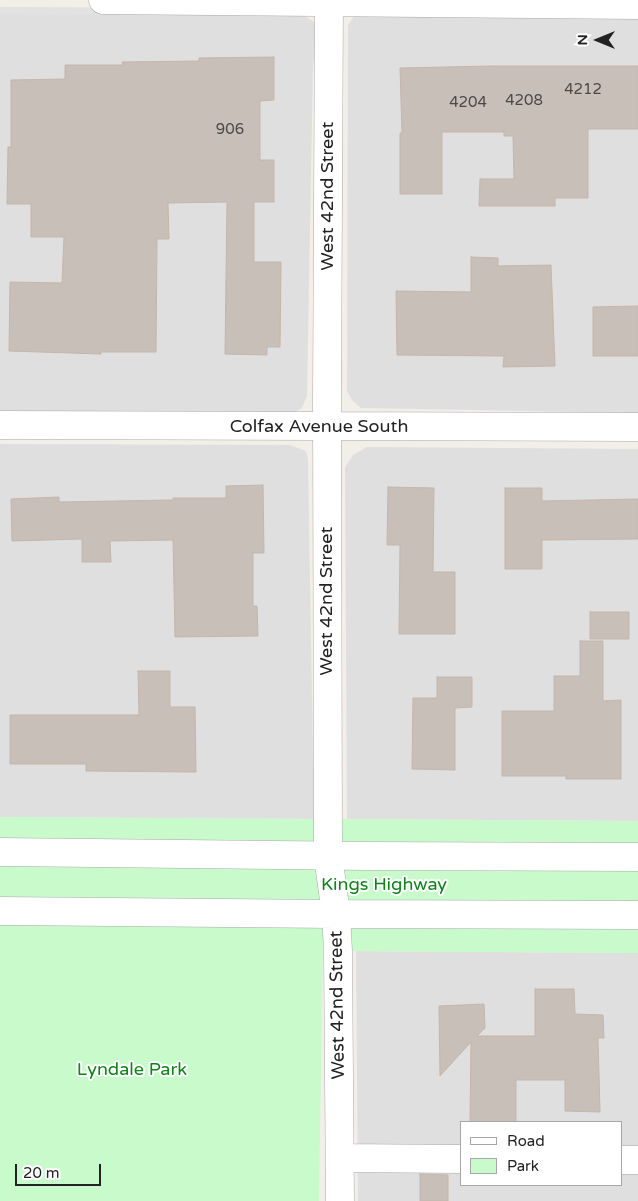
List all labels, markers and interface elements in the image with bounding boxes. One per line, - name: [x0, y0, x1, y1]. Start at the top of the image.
- north arrow: [573, 15, 623, 65]
- text: N: [574, 34, 591, 46]
- house number: 4212: [564, 81, 602, 99]
- house number: 4208: [505, 92, 543, 110]
- house number: 4204: [449, 94, 487, 112]
- house number: 906: [216, 121, 244, 139]
- street label: West 42nd Street: [317, 122, 339, 270]
- street label: Colfax Avenue South: [230, 416, 408, 438]
- street label: West 42nd Street: [316, 527, 338, 675]
- park label: Kings Highway: [321, 874, 447, 896]
- street label: West 42nd Street: [326, 930, 350, 1080]
- park label: Lyndale Park: [77, 1059, 187, 1081]
- legend: [460, 1121, 623, 1186]
- text: Road: [507, 1132, 545, 1150]
- scale bar: [18, 1154, 104, 1186]
- text: Park: [507, 1157, 539, 1175]
- text: 20 m: [23, 1164, 60, 1182]

